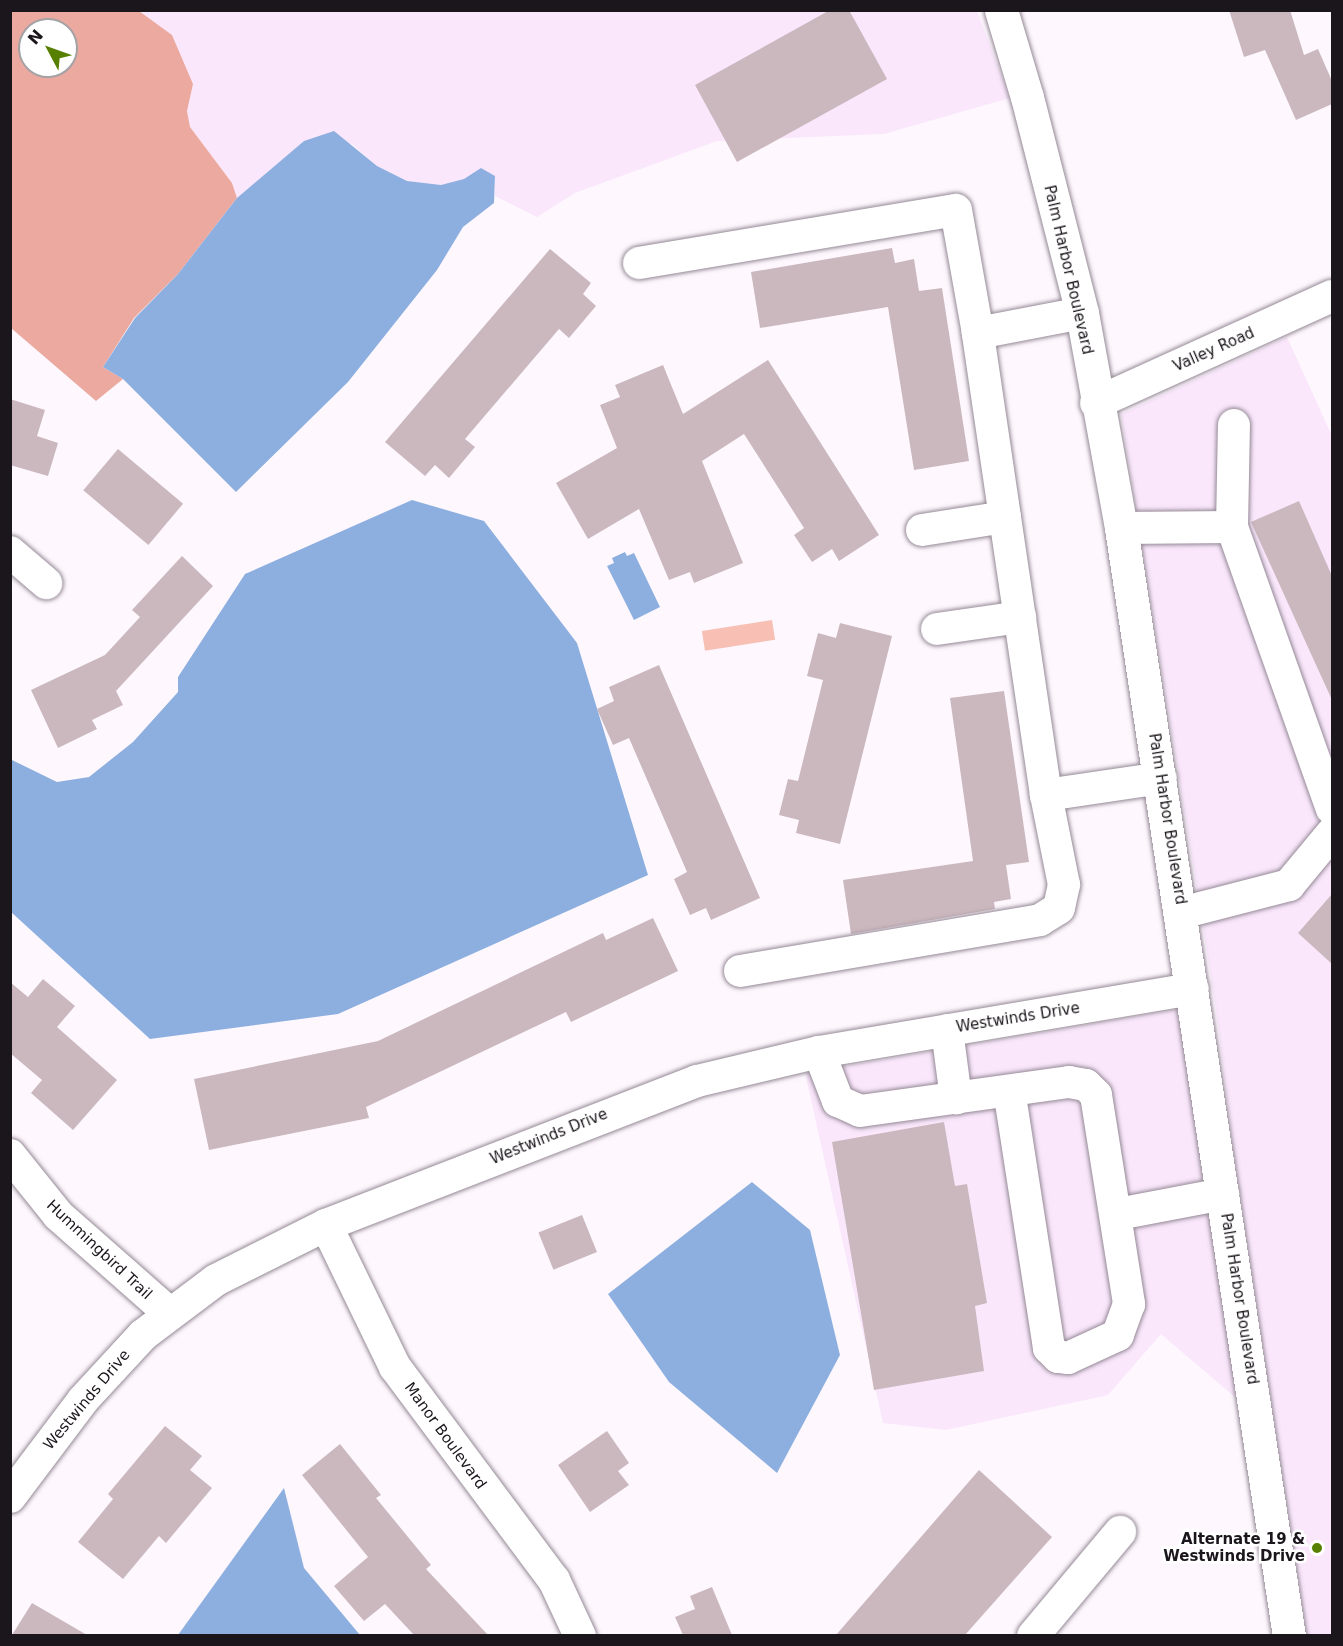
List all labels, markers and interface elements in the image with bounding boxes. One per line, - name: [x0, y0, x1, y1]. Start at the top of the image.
- north arrow: [18, 18, 78, 78]
- text: N: [24, 26, 47, 48]
- street label: Palm Harbor Boulevard: [1040, 184, 1096, 356]
- street label: Valley Road: [1171, 324, 1257, 376]
- street label: Palm Harbor Boulevard: [1145, 732, 1189, 906]
- street label: Westwinds Drive: [955, 999, 1081, 1037]
- street label: Westwinds Drive: [488, 1105, 610, 1169]
- street label: Hummingbird Trail: [42, 1196, 156, 1304]
- street label: Palm Harbor Boulevard: [1217, 1212, 1261, 1386]
- street label: Westwinds Drive: [40, 1346, 134, 1454]
- street label: Manor Boulevard: [400, 1379, 490, 1493]
- place label: Alternate 19 & Westwinds Drive: [1163, 1530, 1305, 1565]
- marker: Alternate 19 & Westwinds Drive: [1310, 1541, 1324, 1555]

